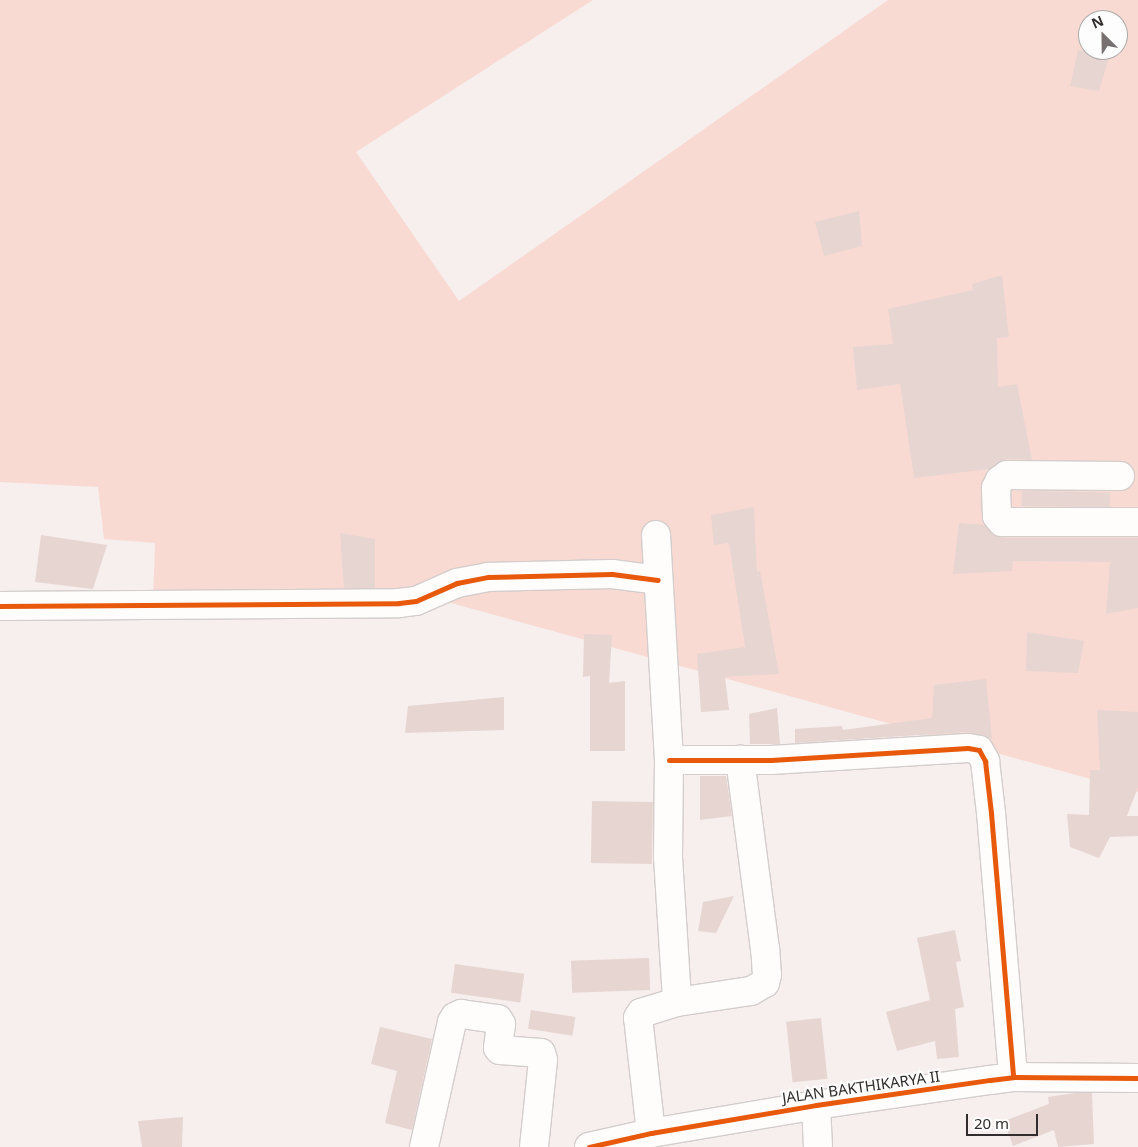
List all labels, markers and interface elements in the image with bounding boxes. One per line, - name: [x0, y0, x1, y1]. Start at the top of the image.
- north arrow: [1078, 10, 1128, 60]
- text: N: [1088, 11, 1106, 33]
- street label: JALAN BAKTHIKARYA II: [781, 1067, 941, 1107]
- scale bar: [968, 1104, 1040, 1136]
- text: 20 m: [974, 1113, 1009, 1133]

